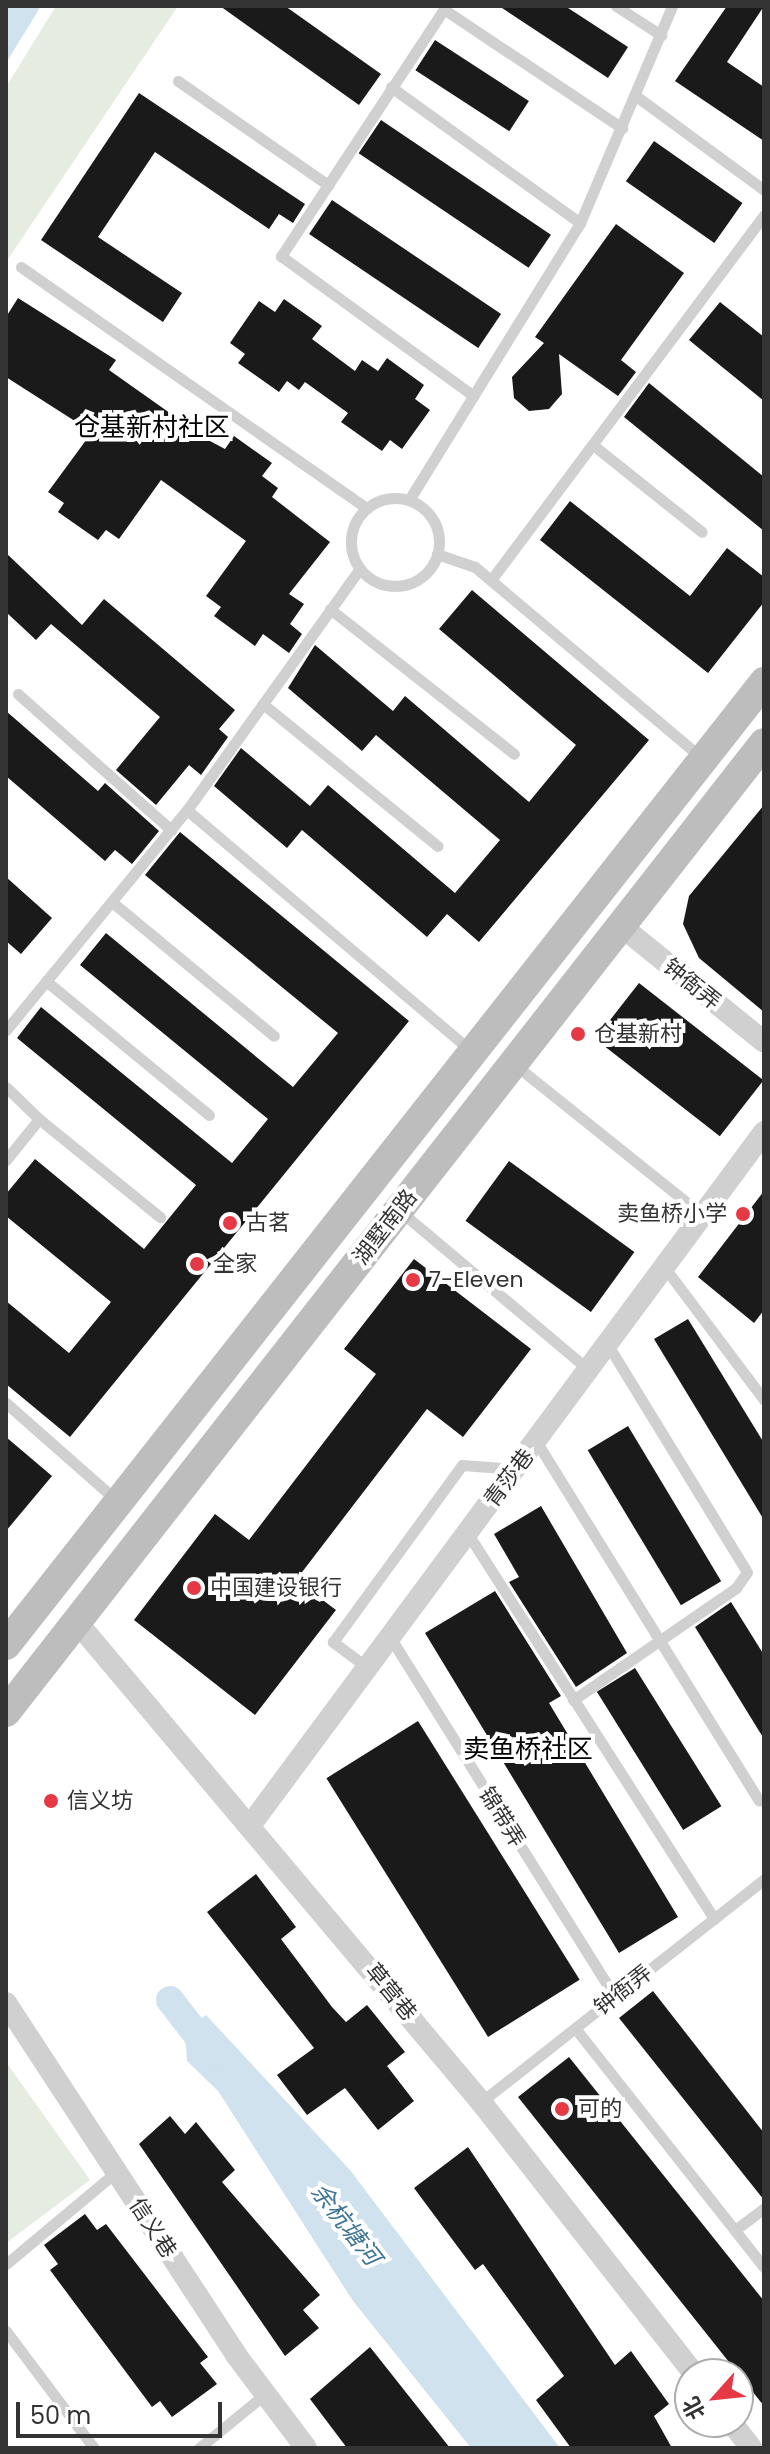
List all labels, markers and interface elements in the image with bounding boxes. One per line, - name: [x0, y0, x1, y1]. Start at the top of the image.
- district label: 仓基新村社区: [74, 412, 230, 444]
- street label: 钟衙弄: [658, 953, 726, 1015]
- place label: 仓基新村: [594, 1021, 682, 1047]
- marker: 仓基新村: [569, 1025, 587, 1043]
- street label: 湖墅南路: [348, 1184, 422, 1270]
- place label: 卖鱼桥小学: [617, 1201, 727, 1227]
- marker: 卖鱼桥小学: [734, 1205, 752, 1223]
- place label: 古茗: [246, 1210, 290, 1236]
- marker: 古茗: [221, 1214, 239, 1232]
- place label: 全家: [213, 1251, 257, 1277]
- marker: 全家: [188, 1255, 206, 1273]
- place label: 7-Eleven: [429, 1267, 524, 1293]
- marker: 7-Eleven: [404, 1271, 422, 1289]
- street label: 青莎巷: [479, 1444, 539, 1512]
- place label: 中国建设银行: [210, 1575, 342, 1601]
- marker: 中国建设银行: [185, 1579, 203, 1597]
- district label: 卖鱼桥社区: [463, 1734, 593, 1766]
- street label: 锦带弄: [473, 1782, 531, 1852]
- place label: 信义坊: [67, 1788, 133, 1814]
- marker: 信义坊: [42, 1792, 60, 1810]
- street label: 草营巷: [360, 1958, 422, 2026]
- street label: 钟衙弄: [589, 1959, 657, 2021]
- place label: 可的: [578, 2096, 622, 2122]
- marker: 可的: [553, 2100, 571, 2118]
- water label: 余杭塘河: [305, 2177, 387, 2271]
- street label: 信义巷: [124, 2193, 182, 2263]
- north arrow: [674, 2358, 754, 2438]
- scale bar: [20, 2386, 226, 2436]
- text: 北: [675, 2391, 713, 2425]
- text: 50 m: [30, 2399, 91, 2432]

